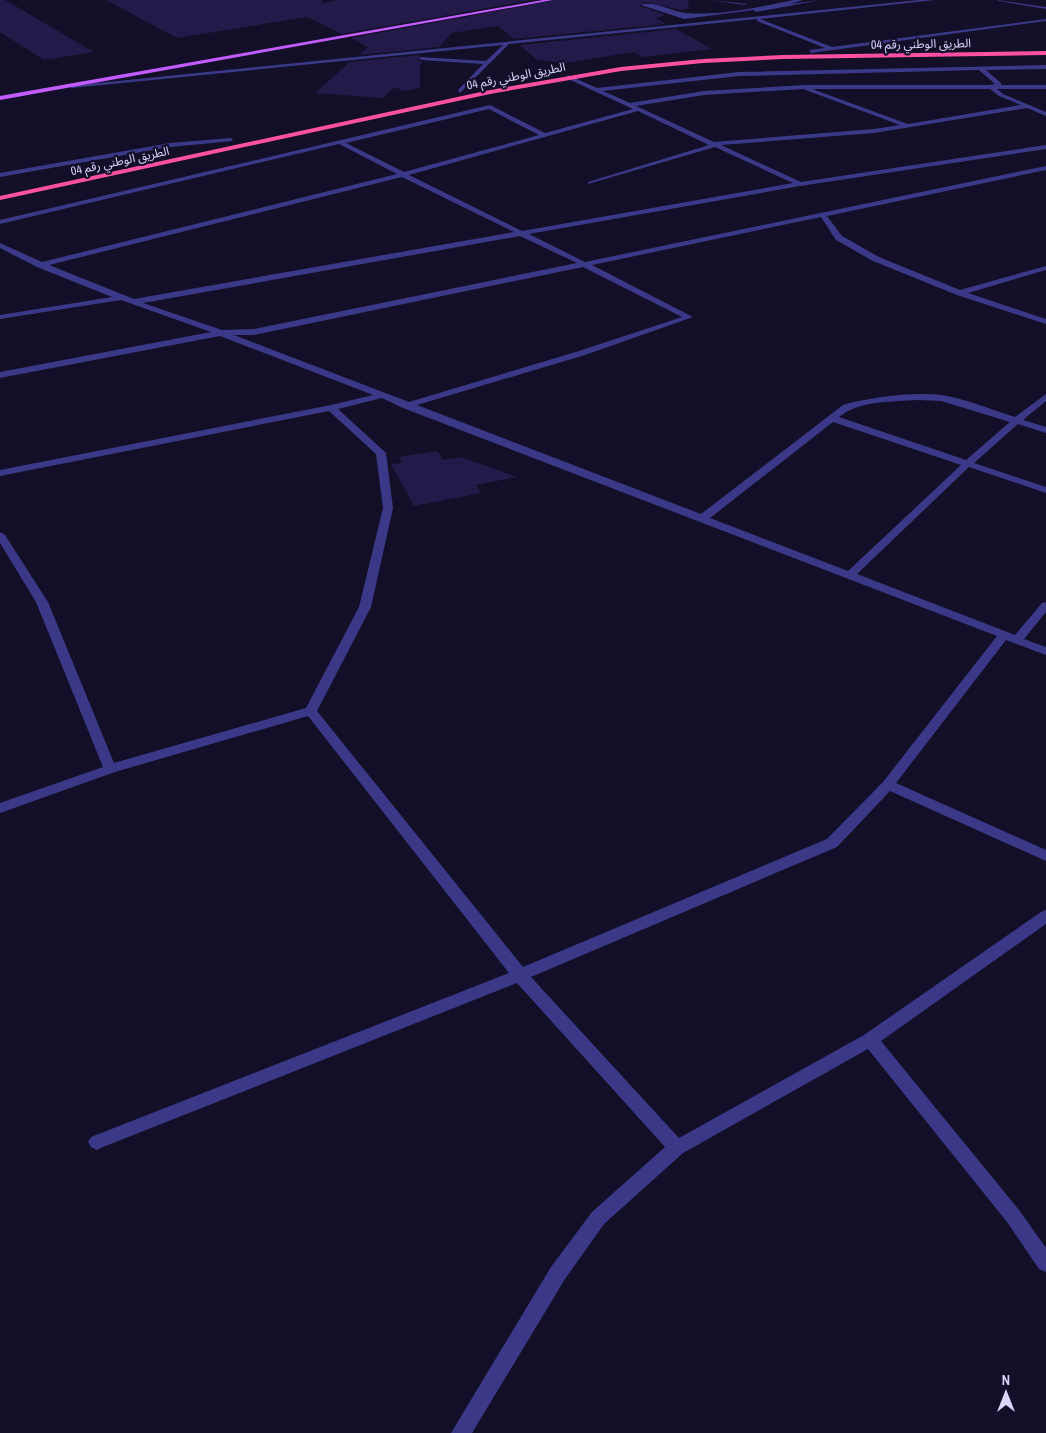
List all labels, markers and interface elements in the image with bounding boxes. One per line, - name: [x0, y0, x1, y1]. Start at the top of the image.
- street label: الطريق الوطني رقم 04: [871, 35, 971, 55]
- street label: الطريق الوطني رقم 04: [465, 59, 567, 95]
- street label: الطريق الوطني رقم 04: [69, 143, 171, 181]
- north arrow: [981, 1368, 1031, 1418]
- text: N: [1002, 1371, 1010, 1389]

